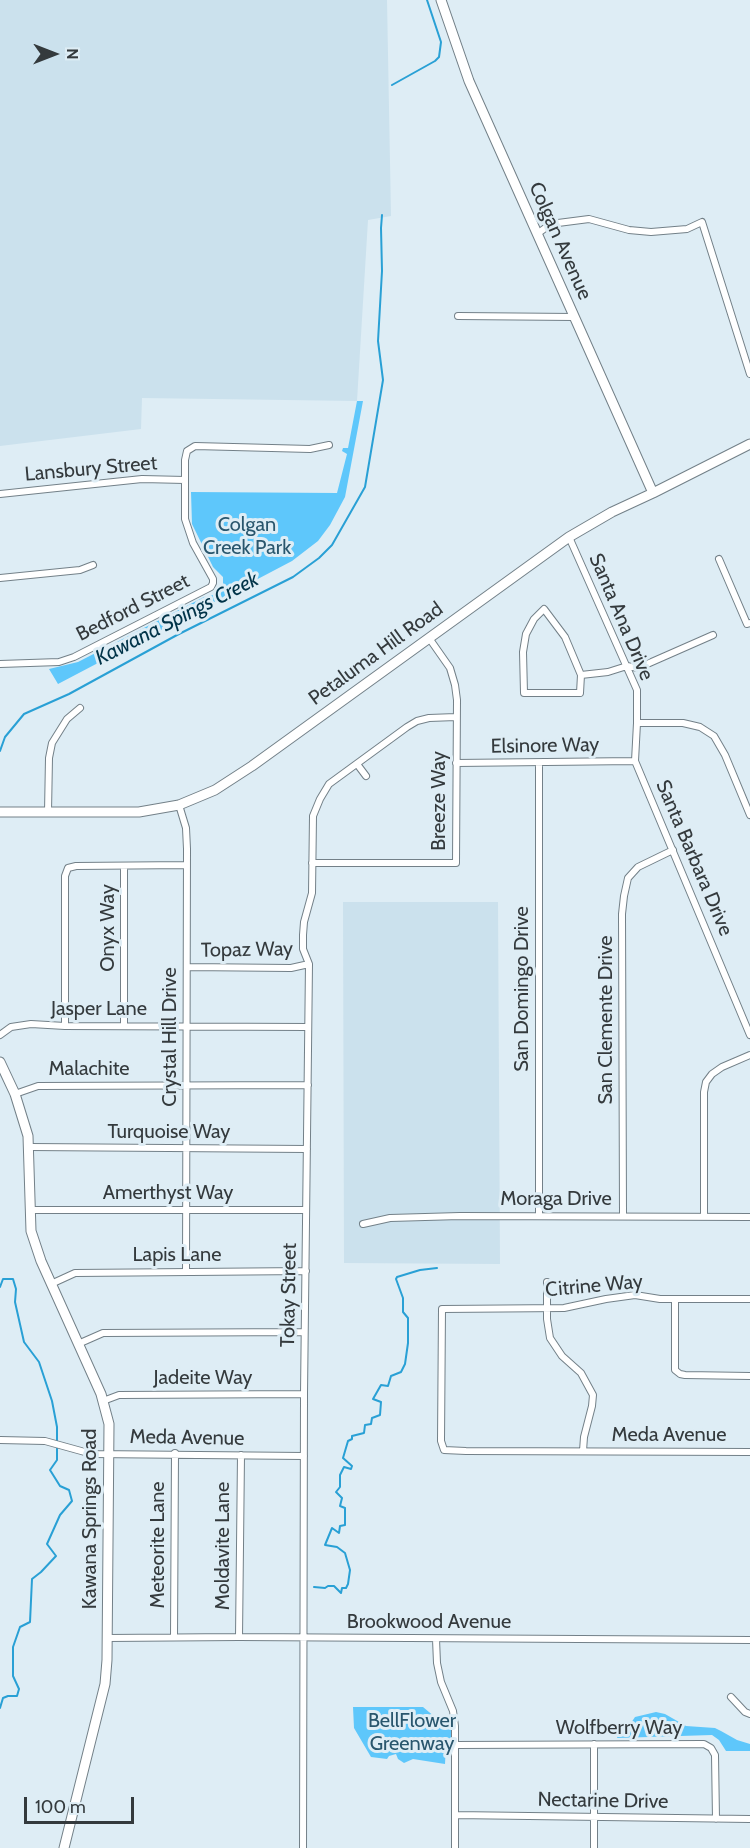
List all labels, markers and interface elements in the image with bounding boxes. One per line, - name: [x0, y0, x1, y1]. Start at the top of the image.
- north arrow: [24, 24, 84, 84]
- text: N: [63, 48, 82, 60]
- street label: Colgan Avenue: [523, 178, 597, 304]
- street label: Lansbury Street: [24, 451, 158, 487]
- park label: Colgan Creek Park: [203, 513, 291, 560]
- street label: Santa Ana Drive: [583, 550, 659, 684]
- water label: Kawana Spings Creek: [91, 567, 263, 671]
- street label: Bedford Street: [72, 569, 194, 647]
- street label: Petaluma Hill Road: [304, 597, 448, 711]
- street label: Elsinore Way: [490, 733, 600, 759]
- street label: Breeze Way: [427, 751, 451, 851]
- street label: Santa Barbara Drive: [650, 777, 738, 939]
- street label: Onyx Way: [96, 884, 120, 972]
- street label: San Domingo Drive: [510, 906, 534, 1072]
- street label: San Clemente Drive: [594, 935, 618, 1105]
- street label: Topaz Way: [201, 937, 293, 963]
- street label: Crystal Hill Drive: [158, 967, 182, 1107]
- street label: Jasper Lane: [51, 997, 147, 1021]
- street label: Malachite: [48, 1057, 130, 1081]
- street label: Turquoise Way: [108, 1120, 230, 1144]
- street label: Amerthyst Way: [103, 1181, 233, 1205]
- street label: Moraga Drive: [500, 1187, 612, 1211]
- street label: Lapis Lane: [133, 1243, 221, 1267]
- street label: Tokay Street: [276, 1243, 302, 1347]
- street label: Citrine Way: [544, 1270, 644, 1302]
- street label: Jadeite Way: [154, 1366, 252, 1390]
- street label: Meda Avenue: [612, 1423, 726, 1447]
- street label: Meda Avenue: [129, 1425, 245, 1451]
- street label: Kawana Springs Road: [78, 1429, 102, 1609]
- street label: Meteorite Lane: [146, 1481, 170, 1609]
- street label: Moldavite Lane: [211, 1482, 235, 1610]
- street label: Brookwood Avenue: [347, 1610, 511, 1634]
- park label: BellFlower Greenway: [368, 1709, 456, 1756]
- street label: Wolfberry Way: [556, 1716, 682, 1740]
- scale bar: [27, 1785, 136, 1823]
- street label: Nectarine Drive: [537, 1788, 669, 1814]
- text: 100 m: [35, 1796, 86, 1818]

